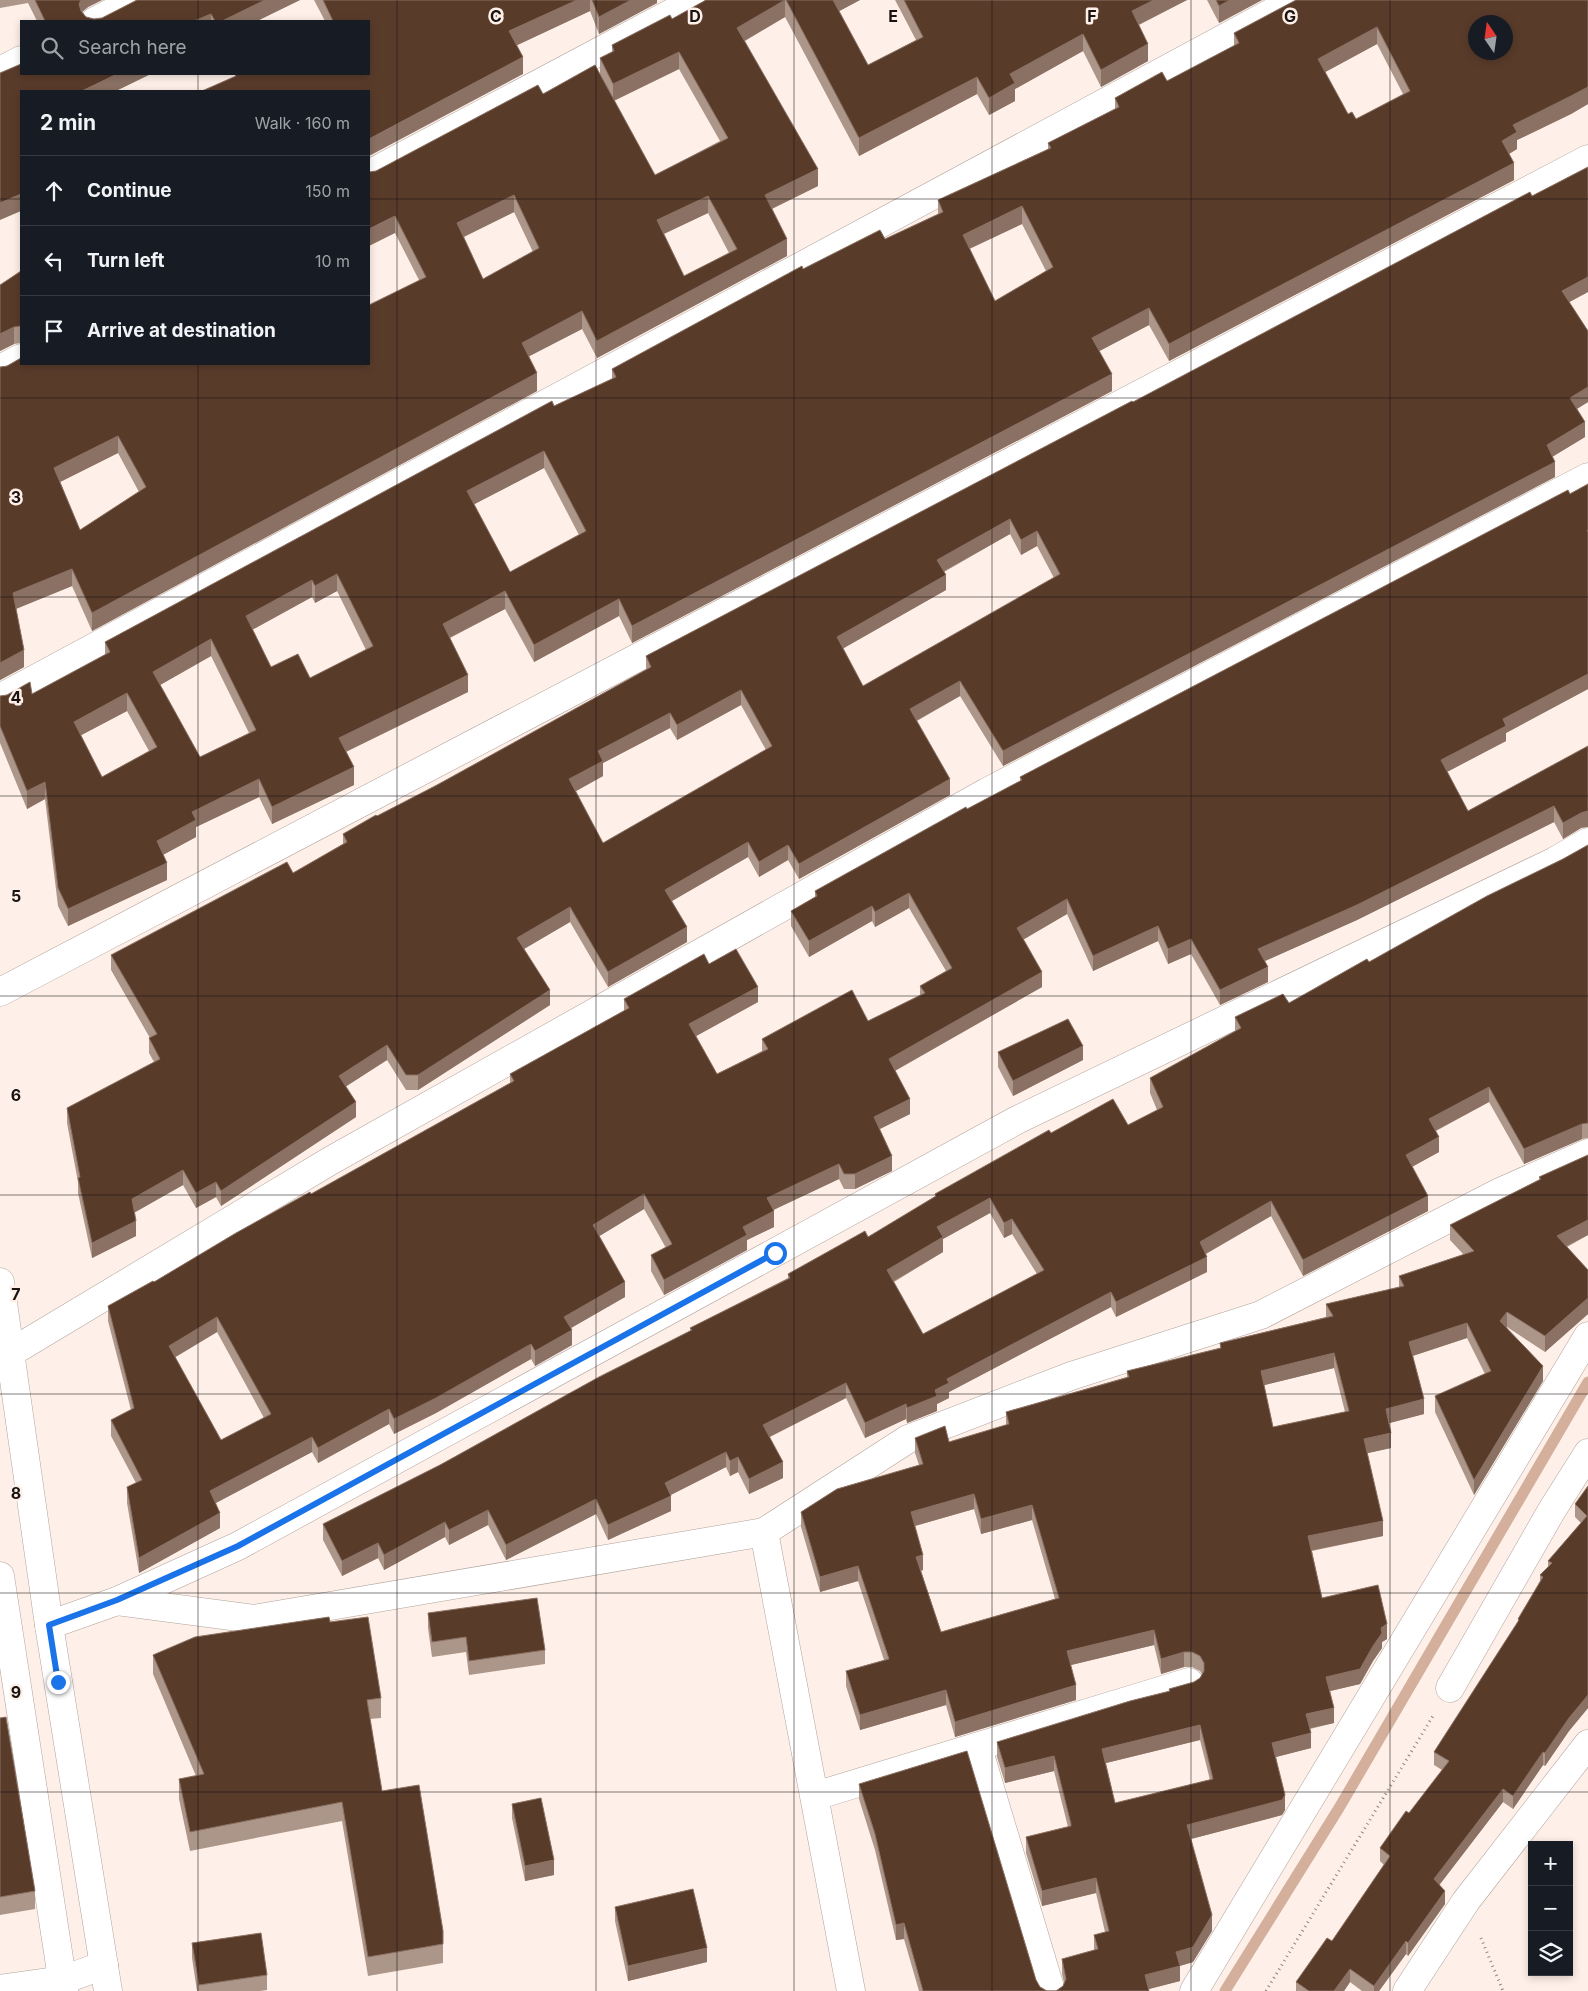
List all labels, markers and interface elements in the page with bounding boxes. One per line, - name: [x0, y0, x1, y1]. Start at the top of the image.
- text: C: [490, 6, 502, 26]
- text: D: [689, 6, 701, 26]
- text: E: [888, 6, 898, 26]
- text: F: [1087, 6, 1097, 26]
- text: G: [1284, 6, 1296, 26]
- north arrow: [1468, 15, 1513, 60]
- search box: [20, 20, 370, 75]
- icon: search: [38, 34, 66, 62]
- text: Search here: [78, 36, 187, 59]
- text: 2 min: [40, 110, 96, 135]
- text: Walk · 160 m: [255, 113, 350, 133]
- icon: ahead: [40, 177, 68, 205]
- text: Continue: [87, 179, 172, 202]
- text: 150 m: [305, 181, 350, 201]
- icon: left: [40, 247, 68, 275]
- text: Turn left: [87, 249, 165, 272]
- text: 10 m: [315, 251, 350, 271]
- icon: arrive: [40, 317, 68, 345]
- text: Arrive at destination: [87, 319, 276, 342]
- text: 3: [11, 487, 21, 507]
- text: 4: [11, 687, 22, 707]
- text: 5: [11, 886, 21, 906]
- text: 6: [11, 1085, 21, 1105]
- route start: [764, 1242, 787, 1265]
- text: 7: [11, 1284, 21, 1304]
- text: 8: [11, 1483, 21, 1503]
- route end: [47, 1671, 70, 1694]
- text: 9: [11, 1682, 21, 1702]
- map controls: [1528, 1841, 1573, 1976]
- button: +: [1528, 1841, 1573, 1886]
- button: −: [1528, 1886, 1573, 1931]
- button: layers: [1528, 1931, 1573, 1976]

